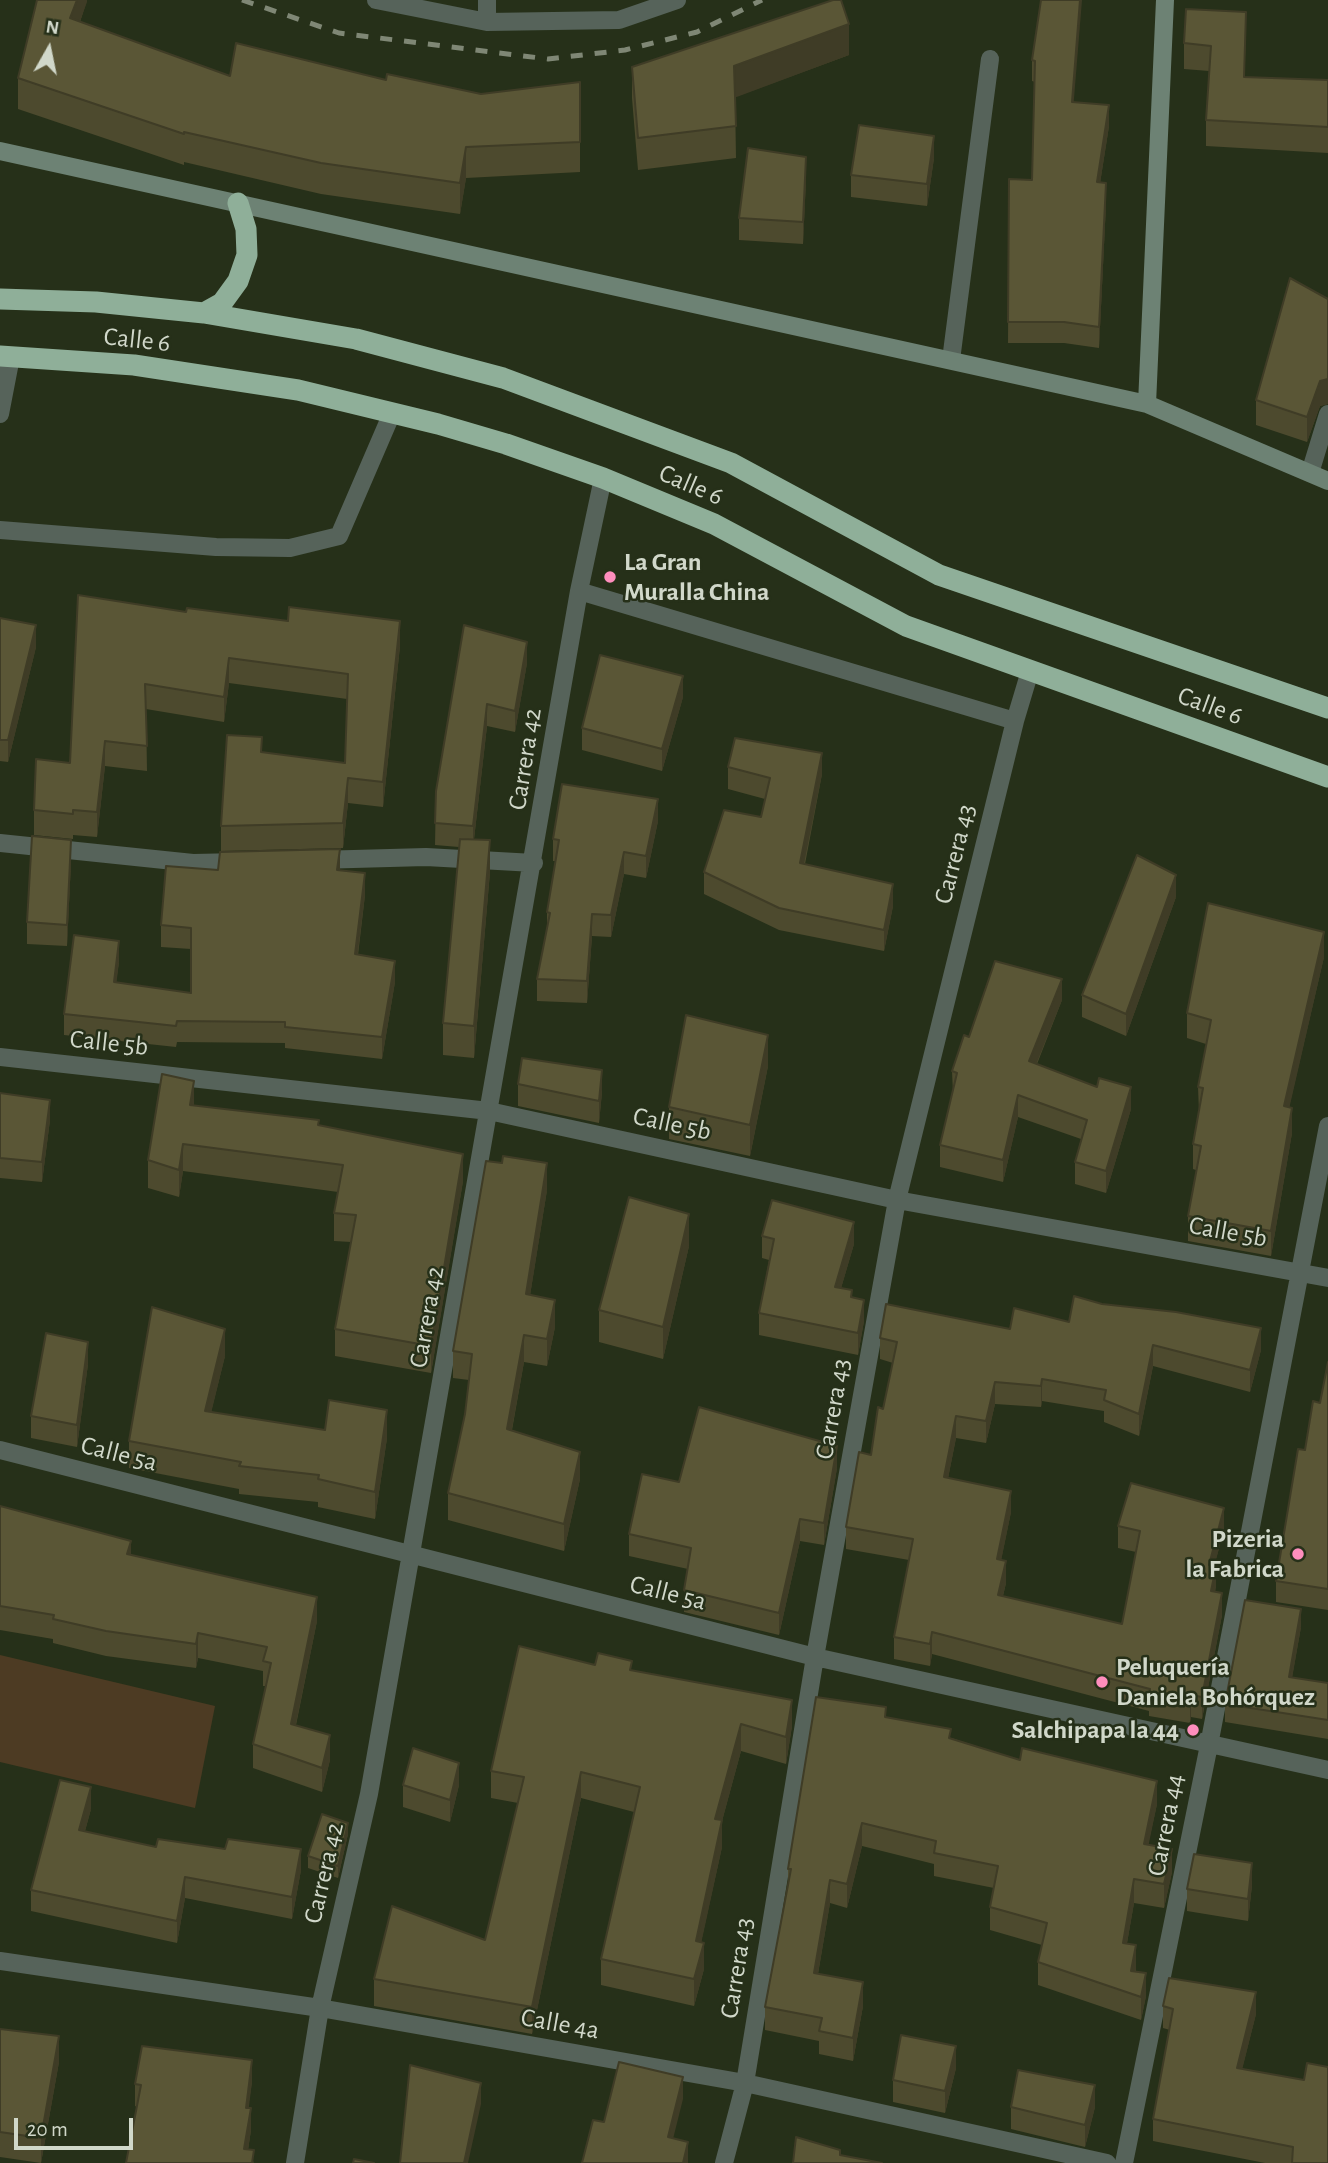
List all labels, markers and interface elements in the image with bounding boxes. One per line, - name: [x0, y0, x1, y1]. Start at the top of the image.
- north arrow: [14, 14, 84, 84]
- text: N: [44, 17, 60, 38]
- street label: Calle 6: [102, 321, 172, 359]
- street label: Calle 6: [654, 458, 728, 512]
- place label: La Gran Muralla China: [624, 546, 770, 608]
- marker: La Gran Muralla China: [602, 569, 618, 585]
- street label: Calle 6: [1173, 680, 1247, 732]
- street label: Carrera 42: [502, 706, 548, 812]
- street label: Carrera 43: [928, 801, 982, 907]
- street label: Calle 5b: [68, 1023, 150, 1063]
- street label: Calle 5b: [630, 1101, 714, 1147]
- street label: Calle 5b: [1186, 1210, 1270, 1254]
- street label: Carrera 42: [403, 1264, 451, 1370]
- street label: Carrera 43: [809, 1356, 857, 1462]
- street label: Calle 5a: [78, 1429, 160, 1479]
- place label: Pizeria la Fabrica: [1185, 1523, 1284, 1584]
- marker: Pizeria la Fabrica: [1290, 1546, 1306, 1562]
- street label: Calle 5a: [627, 1568, 709, 1618]
- place label: Peluquería Daniela Bohórquez: [1116, 1651, 1315, 1712]
- marker: Peluquería Daniela Bohórquez: [1094, 1674, 1110, 1690]
- place label: Salchipapa la 44: [1011, 1714, 1179, 1746]
- marker: Salchipapa la 44: [1185, 1722, 1201, 1738]
- street label: Carrera 44: [1141, 1771, 1191, 1879]
- street label: Carrera 42: [297, 1819, 351, 1927]
- street label: Carrera 43: [714, 1915, 760, 2021]
- street label: Calle 4a: [518, 2002, 602, 2046]
- scale bar: [18, 2104, 136, 2148]
- text: 20 m: [27, 2119, 68, 2140]

